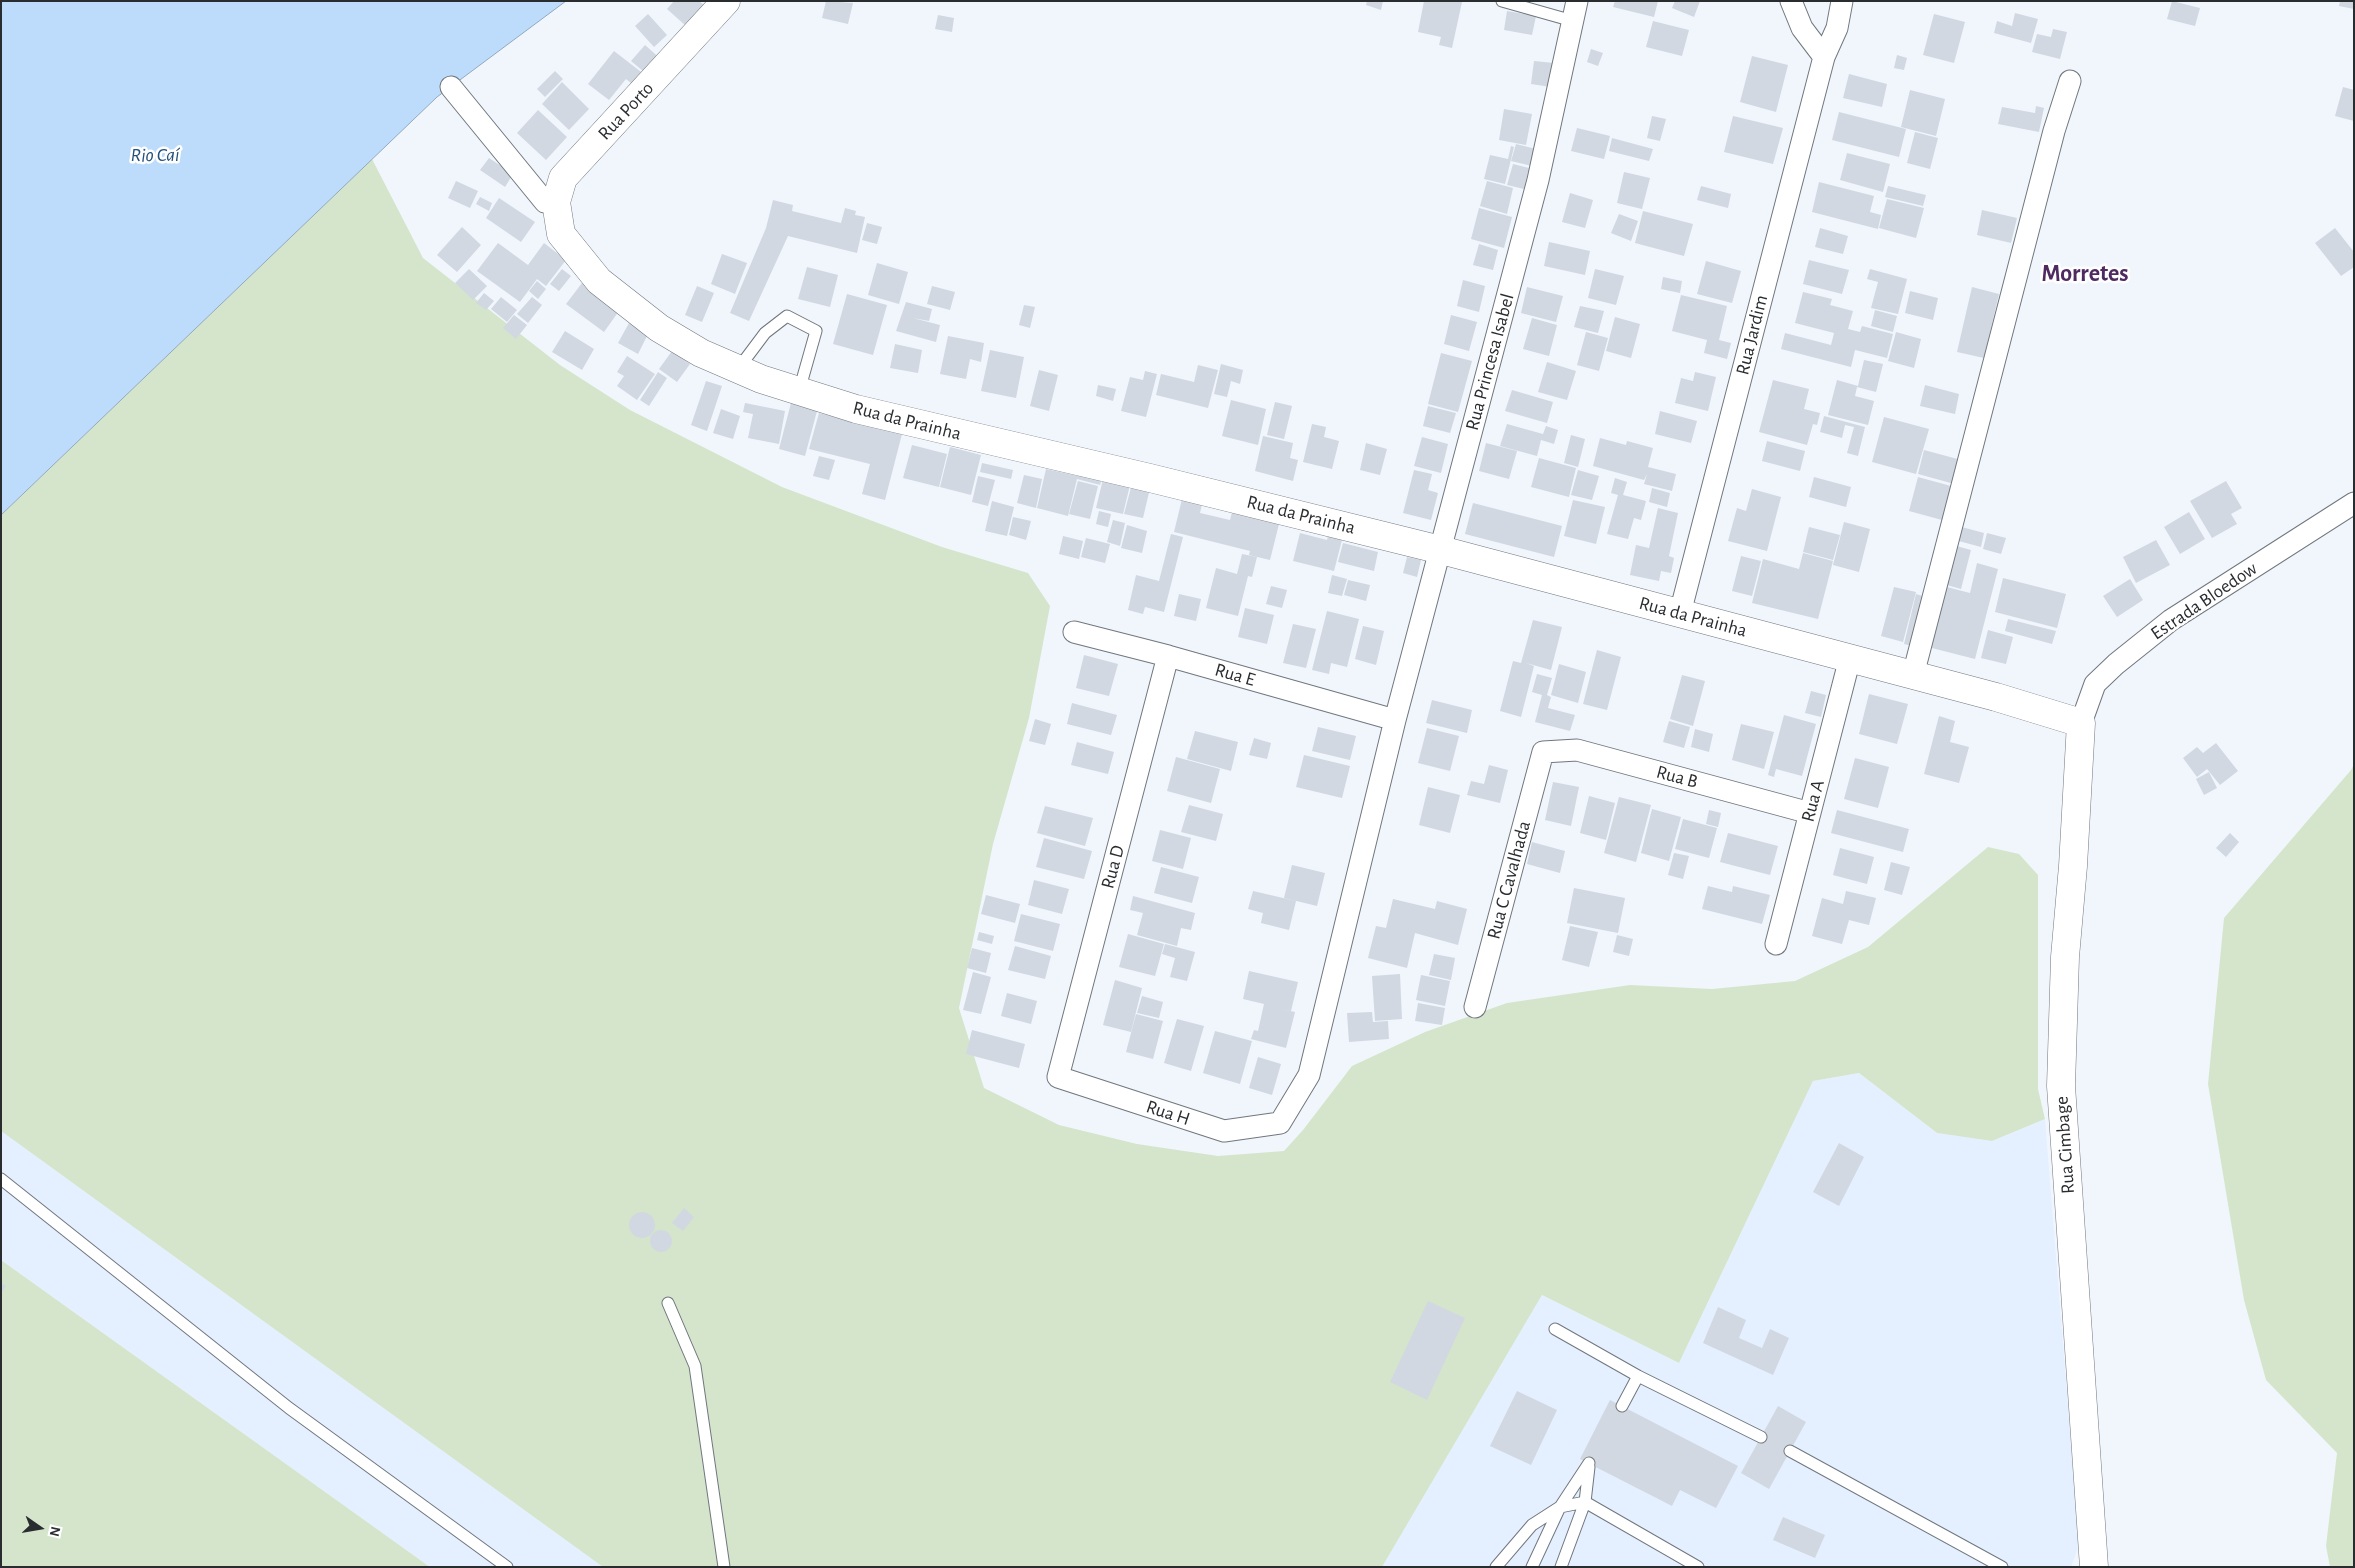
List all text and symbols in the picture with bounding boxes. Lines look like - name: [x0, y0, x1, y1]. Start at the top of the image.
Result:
- street label: Rua Porto: [593, 77, 659, 145]
- water label: Rio Caí: [131, 143, 179, 167]
- district label: Morretes: [2042, 260, 2128, 288]
- street label: Rua Princesa Isabel: [1461, 291, 1519, 433]
- street label: Rua Jardim: [1731, 293, 1773, 377]
- street label: Rua da Prainha: [850, 397, 964, 445]
- street label: Rua da Prainha: [1244, 491, 1358, 539]
- street label: Estrada Bloedow: [2146, 557, 2262, 645]
- street label: Rua da Prainha: [1636, 592, 1750, 642]
- street label: Rua E: [1212, 658, 1258, 692]
- street label: Rua B: [1654, 761, 1700, 793]
- street label: Rua A: [1796, 777, 1830, 825]
- street label: Rua C Cavalhada: [1482, 818, 1536, 942]
- street label: Rua D: [1096, 843, 1130, 891]
- street label: Rua H: [1143, 1095, 1193, 1131]
- street label: Rua Cimbage: [2050, 1095, 2080, 1195]
- north arrow: [15, 1503, 65, 1553]
- text: N: [47, 1525, 63, 1538]

